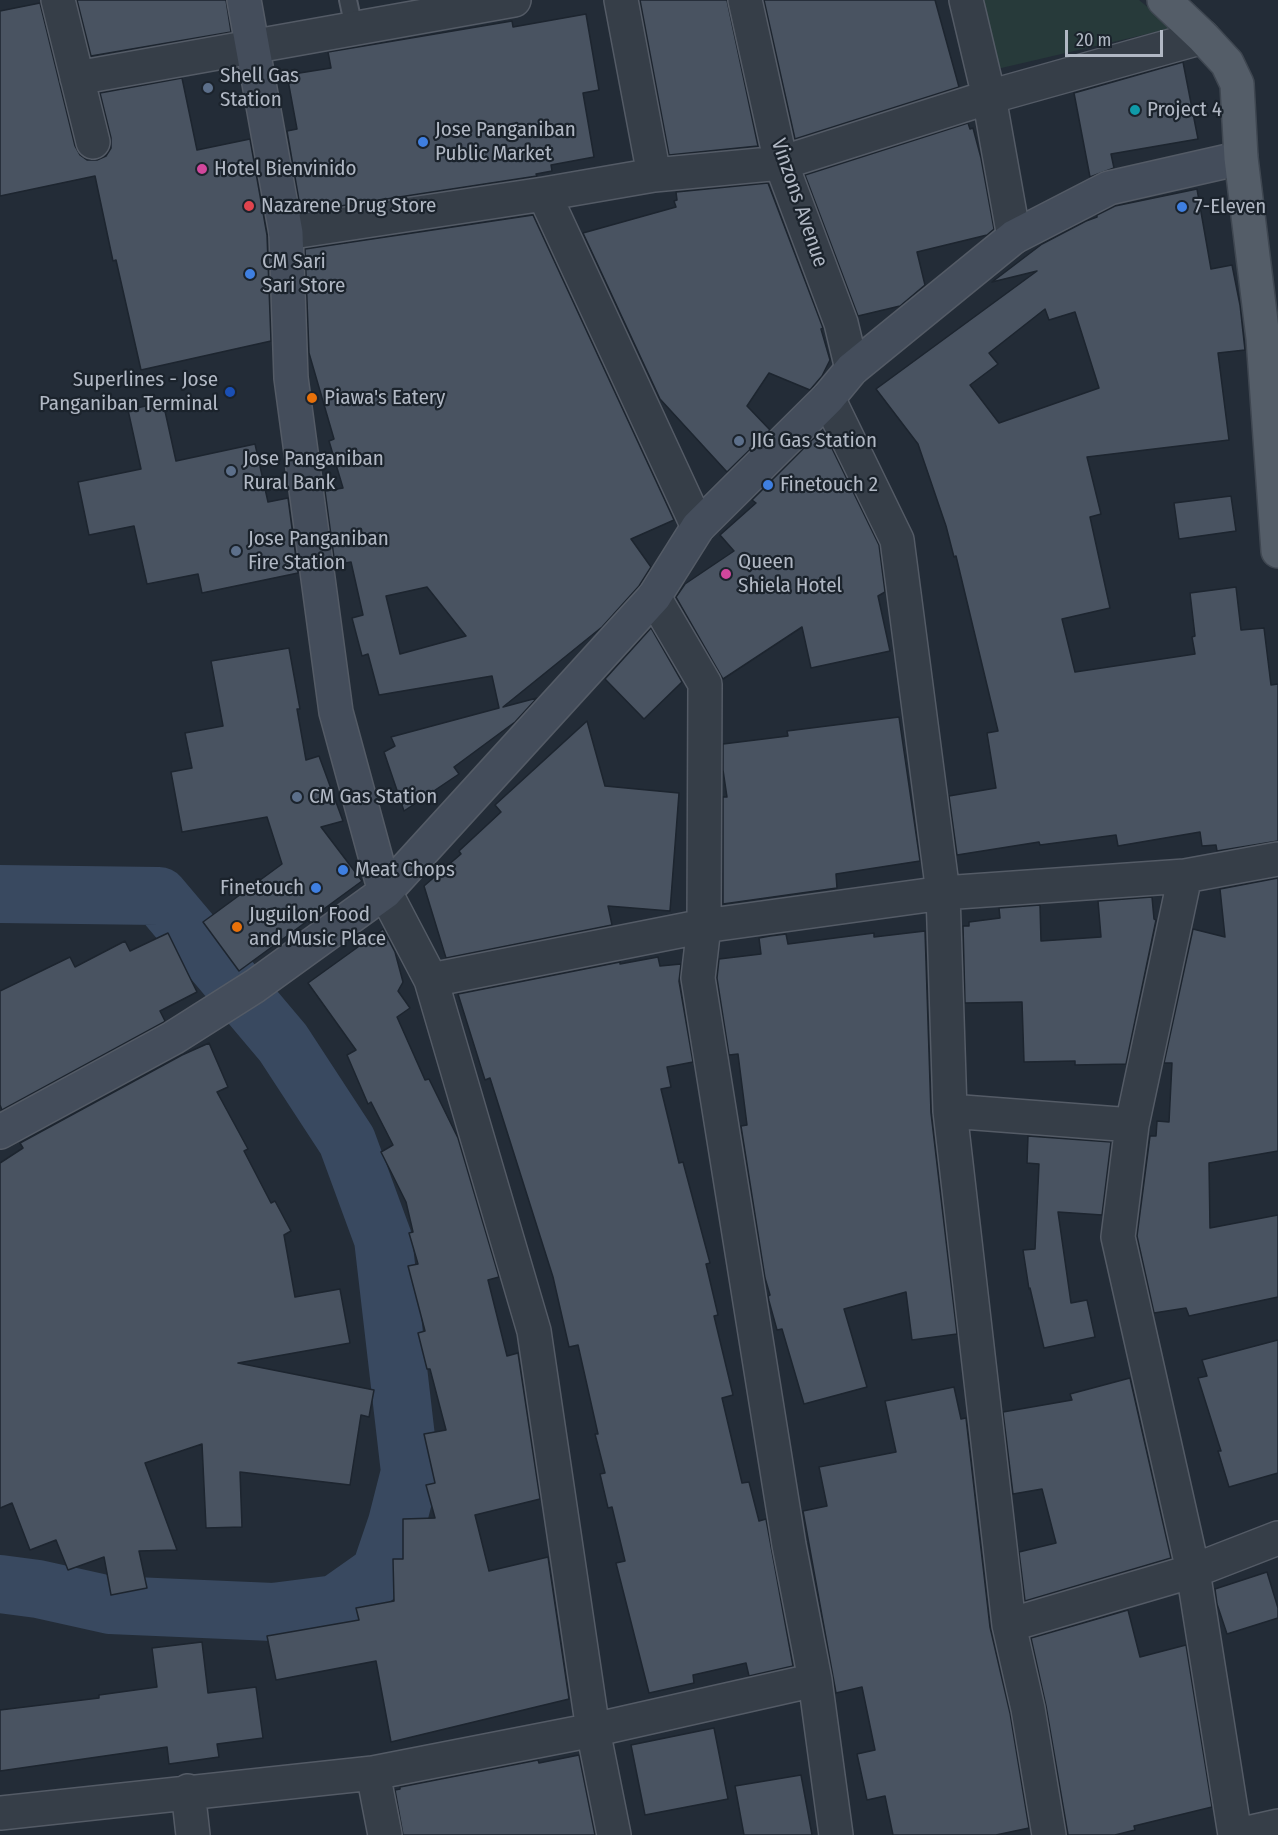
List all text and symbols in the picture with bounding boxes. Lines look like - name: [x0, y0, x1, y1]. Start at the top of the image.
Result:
- scale bar: [1068, 18, 1166, 56]
- text: 20 m: [1076, 29, 1111, 51]
- place label: Shell Gas Station: [220, 63, 299, 113]
- marker: Shell Gas Station: [201, 81, 215, 95]
- place label: Project 4: [1147, 97, 1222, 123]
- marker: Project 4: [1128, 103, 1142, 117]
- place label: Jose Panganiban Public Market: [435, 117, 576, 167]
- marker: Jose Panganiban Public Market: [416, 135, 430, 149]
- street label: Vinzons Avenue: [765, 135, 833, 271]
- place label: Hotel Bienvinido: [214, 156, 357, 182]
- marker: Hotel Bienvinido: [195, 162, 209, 176]
- place label: Nazarene Drug Store: [261, 193, 436, 219]
- place label: 7-Eleven: [1194, 194, 1266, 220]
- marker: Nazarene Drug Store: [242, 199, 256, 213]
- marker: 7-Eleven: [1175, 200, 1189, 214]
- place label: CM Sari Sari Store: [262, 249, 345, 299]
- marker: CM Sari Sari Store: [243, 267, 257, 281]
- place label: Superlines - Jose Panganiban Terminal: [39, 367, 218, 417]
- marker: Superlines - Jose Panganiban Terminal: [223, 385, 237, 399]
- place label: Piawa's Eatery: [324, 385, 445, 411]
- marker: Piawa's Eatery: [305, 391, 319, 405]
- place label: JIG Gas Station: [751, 428, 877, 454]
- marker: JIG Gas Station: [732, 434, 746, 448]
- place label: Jose Panganiban Rural Bank: [243, 446, 384, 496]
- marker: Jose Panganiban Rural Bank: [224, 464, 238, 478]
- place label: Finetouch 2: [780, 472, 878, 498]
- marker: Finetouch 2: [761, 478, 775, 492]
- place label: Jose Panganiban Fire Station: [248, 526, 389, 576]
- marker: Jose Panganiban Fire Station: [229, 544, 243, 558]
- place label: Queen Shiela Hotel: [738, 549, 842, 599]
- marker: Queen Shiela Hotel: [719, 567, 733, 581]
- place label: CM Gas Station: [309, 784, 437, 810]
- marker: CM Gas Station: [290, 790, 304, 804]
- place label: Meat Chops: [355, 857, 455, 883]
- marker: Meat Chops: [336, 863, 350, 877]
- place label: Finetouch: [220, 875, 304, 901]
- marker: Finetouch: [309, 881, 323, 895]
- place label: Juguilon' Food and Music Place: [249, 902, 386, 952]
- marker: Juguilon' Food and Music Place: [230, 920, 244, 934]

